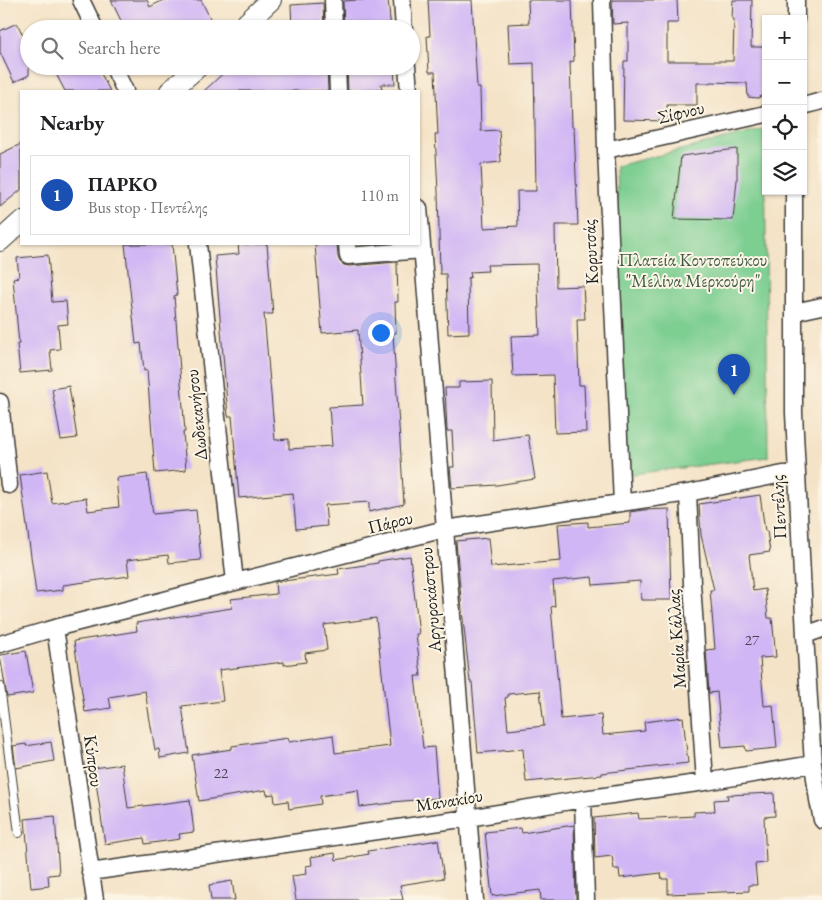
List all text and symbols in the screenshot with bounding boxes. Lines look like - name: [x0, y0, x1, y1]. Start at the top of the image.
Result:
- map controls: [762, 15, 807, 195]
- button: +: [762, 15, 807, 60]
- search box: [20, 20, 420, 75]
- icon: search: [38, 34, 66, 62]
- text: Search here: [78, 35, 160, 60]
- button: −: [762, 60, 807, 105]
- street label: Σίφνου: [655, 95, 707, 129]
- button: locate: [762, 105, 807, 150]
- text: Nearby: [40, 109, 104, 136]
- button: layers: [762, 150, 807, 195]
- text: ΠΑΡΚΟ: [88, 172, 157, 197]
- text: 1: [53, 185, 61, 206]
- text: 110 m: [360, 185, 399, 206]
- text: Bus stop · Πεντέλης: [88, 197, 208, 218]
- street label: Κορυτσάς: [577, 219, 603, 285]
- park label: Πλατεία Κοντοπεύκου "Μελίνα Μερκούρη": [619, 248, 767, 292]
- your location: [368, 320, 394, 346]
- pin: 1: [718, 354, 750, 395]
- street label: Δωδεκανήσου: [180, 368, 212, 462]
- street label: Πεντέλης: [765, 474, 791, 540]
- street label: Πάρου: [365, 505, 415, 539]
- street label: Αργυροκάστρου: [414, 546, 446, 655]
- street label: Μαρία Κάλλας: [661, 588, 691, 690]
- house number: 27: [745, 630, 760, 649]
- street label: Κύπρου: [79, 734, 109, 788]
- house number: 22: [214, 763, 229, 782]
- street label: Μανακίου: [414, 783, 484, 817]

